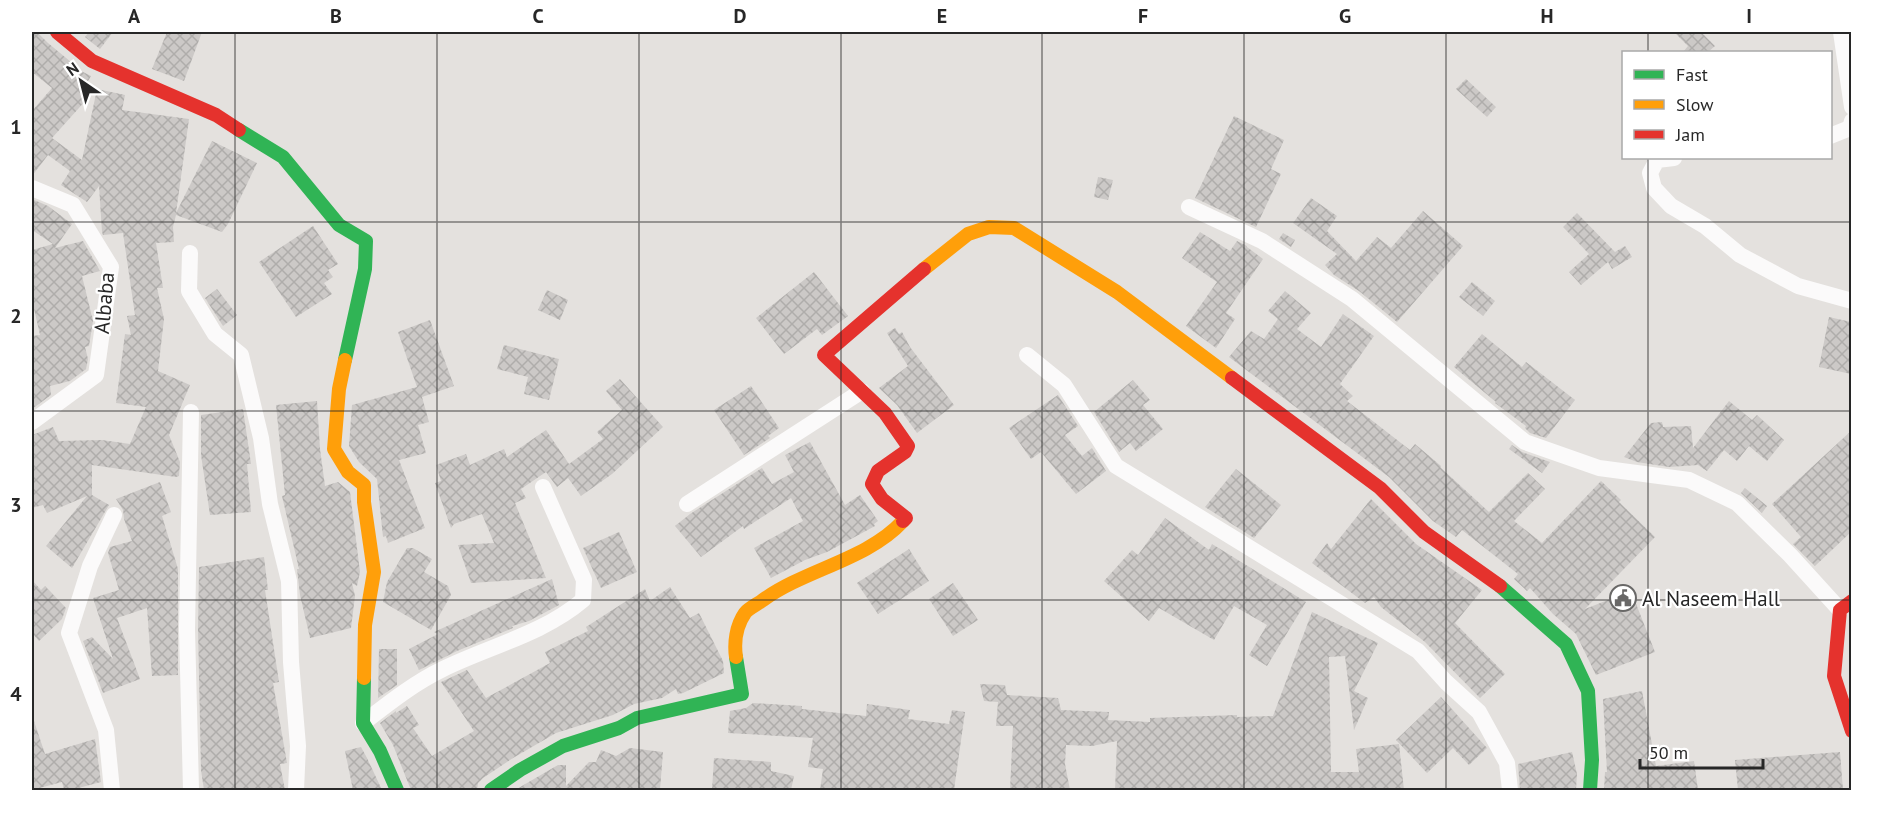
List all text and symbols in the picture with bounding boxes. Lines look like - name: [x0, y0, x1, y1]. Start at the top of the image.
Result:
- text: A: [128, 3, 141, 29]
- text: B: [330, 3, 342, 29]
- text: C: [532, 3, 544, 29]
- text: D: [734, 3, 747, 29]
- text: E: [937, 3, 947, 29]
- text: F: [1138, 3, 1148, 29]
- text: G: [1339, 3, 1351, 29]
- text: H: [1540, 3, 1554, 29]
- text: I: [1746, 3, 1752, 29]
- north arrow: [51, 51, 111, 111]
- legend: [1622, 51, 1832, 159]
- text: N: [62, 58, 82, 80]
- text: Fast: [1676, 63, 1708, 86]
- text: Slow: [1676, 93, 1714, 116]
- text: 1: [10, 114, 22, 140]
- text: Jam: [1675, 123, 1705, 146]
- street label: Albaba: [88, 271, 120, 335]
- text: 2: [10, 303, 22, 329]
- text: 3: [10, 492, 22, 518]
- public building icon: Al Naseem Hall: [1608, 583, 1638, 613]
- place label: Al Naseem Hall: [1642, 585, 1780, 612]
- text: 4: [10, 681, 22, 707]
- scale bar: [1640, 732, 1763, 770]
- text: 50 m: [1649, 741, 1688, 764]

